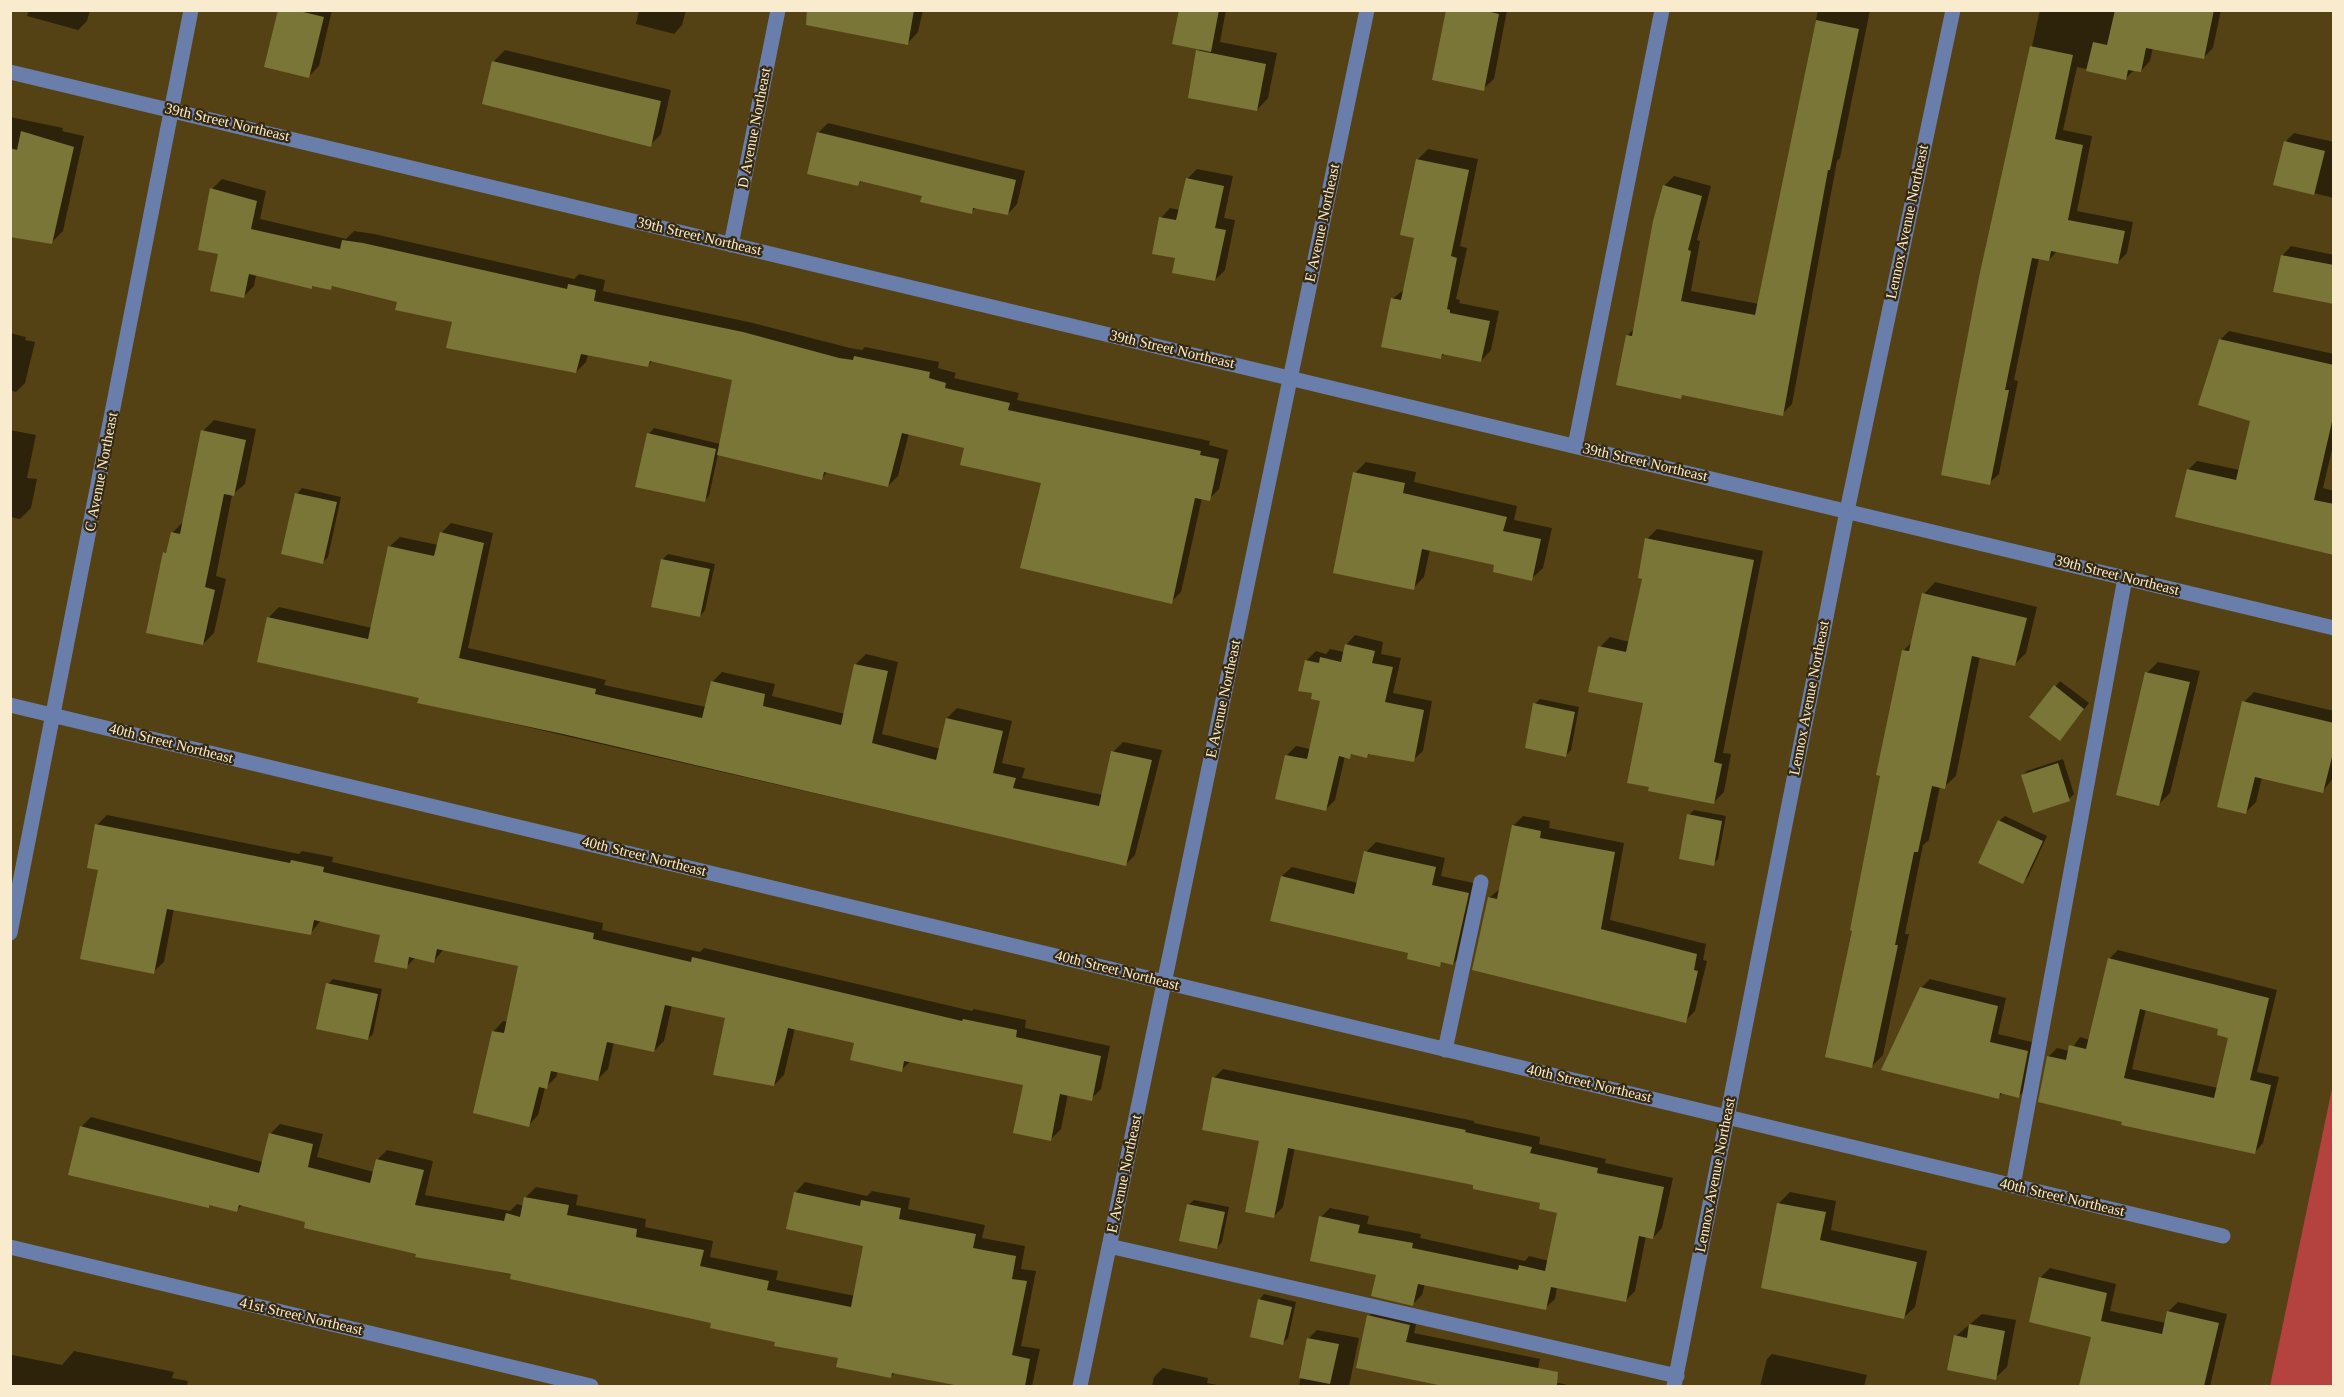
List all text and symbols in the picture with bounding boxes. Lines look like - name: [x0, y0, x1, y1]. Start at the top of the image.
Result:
- street label: D Avenue Northeast: [735, 66, 775, 190]
- street label: 39th Street Northeast: [163, 100, 291, 146]
- street label: Lennox Avenue Northeast: [1883, 143, 1933, 301]
- street label: E Avenue Northeast: [1302, 162, 1344, 284]
- street label: 39th Street Northeast: [635, 214, 763, 260]
- street label: 39th Street Northeast: [1108, 327, 1236, 373]
- street label: C Avenue Northeast: [82, 411, 122, 533]
- street label: 39th Street Northeast: [1581, 440, 1709, 486]
- street label: 39th Street Northeast: [2053, 552, 2181, 600]
- street label: Lennox Avenue Northeast: [1786, 619, 1834, 777]
- street label: E Avenue Northeast: [1203, 638, 1245, 760]
- street label: 40th Street Northeast: [107, 720, 235, 768]
- street label: 40th Street Northeast: [580, 833, 708, 881]
- street label: 40th Street Northeast: [1053, 947, 1181, 995]
- street label: 40th Street Northeast: [1525, 1061, 1653, 1107]
- street label: Lennox Avenue Northeast: [1692, 1096, 1740, 1254]
- street label: E Avenue Northeast: [1104, 1113, 1146, 1235]
- street label: 40th Street Northeast: [1998, 1175, 2126, 1221]
- street label: 41st Street Northeast: [238, 1294, 364, 1340]

